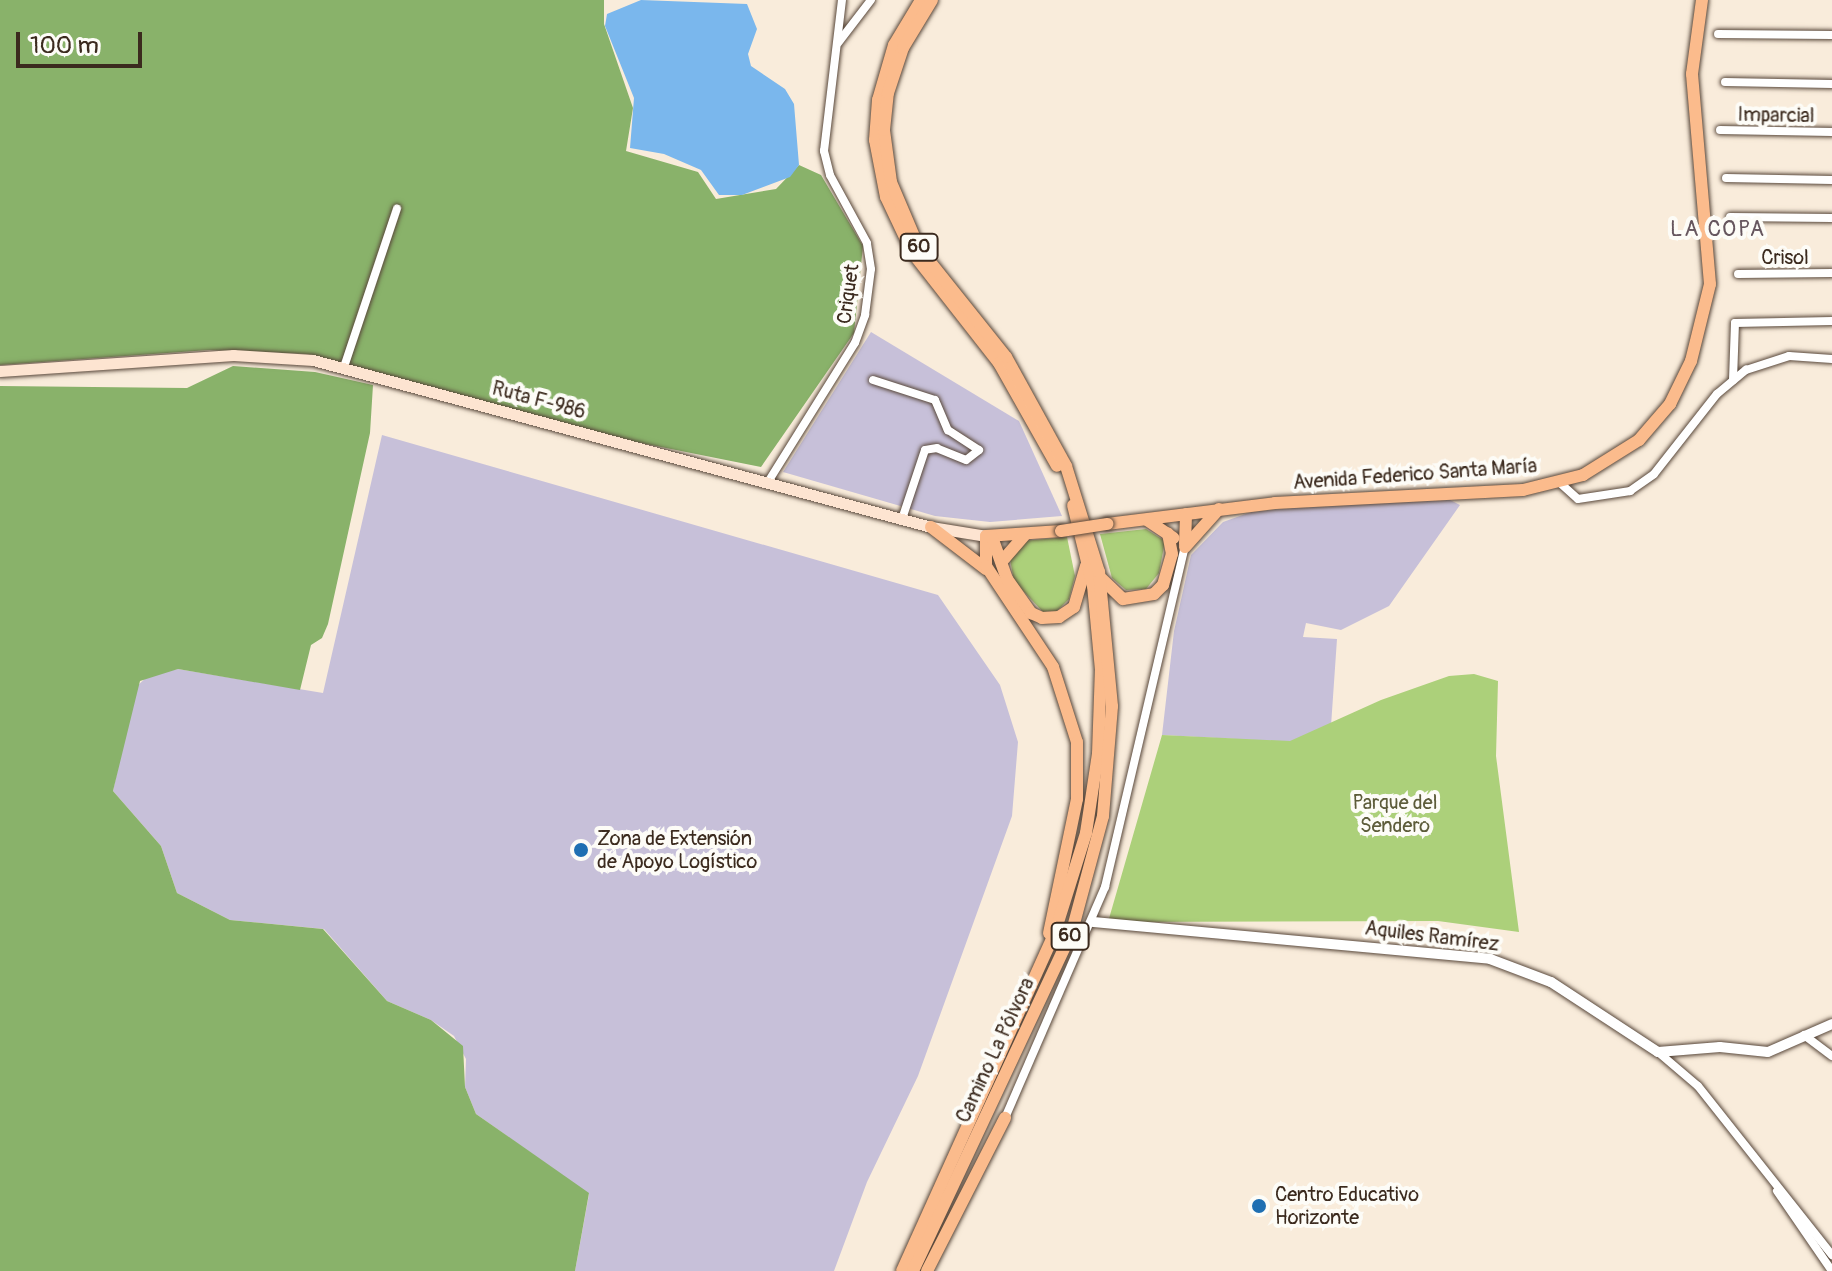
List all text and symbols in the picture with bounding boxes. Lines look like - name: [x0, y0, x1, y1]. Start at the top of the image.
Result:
- scale bar: [20, 16, 146, 66]
- text: 100 m: [30, 31, 99, 60]
- street label: Imparcial: [1737, 102, 1815, 128]
- district label: LA COPA: [1670, 217, 1766, 243]
- road number: 60: [899, 233, 939, 261]
- street label: Crisol: [1761, 245, 1809, 269]
- street label: Criquet: [832, 262, 864, 326]
- street label: Ruta F-986: [490, 376, 588, 424]
- street label: Avenida Federico Santa María: [1292, 453, 1538, 495]
- park label: Parque del Sendero: [1353, 790, 1437, 837]
- place label: Zona de Extensión de Apoyo Logístico: [597, 826, 757, 873]
- marker: Zona de Extensión de Apoyo Logístico: [572, 841, 590, 859]
- street label: Aquiles Ramírez: [1363, 916, 1501, 956]
- road number: 60: [1050, 922, 1090, 950]
- street label: Camino La Pólvora: [951, 974, 1039, 1126]
- place label: Centro Educativo Horizonte: [1275, 1182, 1419, 1229]
- marker: Centro Educativo Horizonte: [1250, 1197, 1268, 1215]

